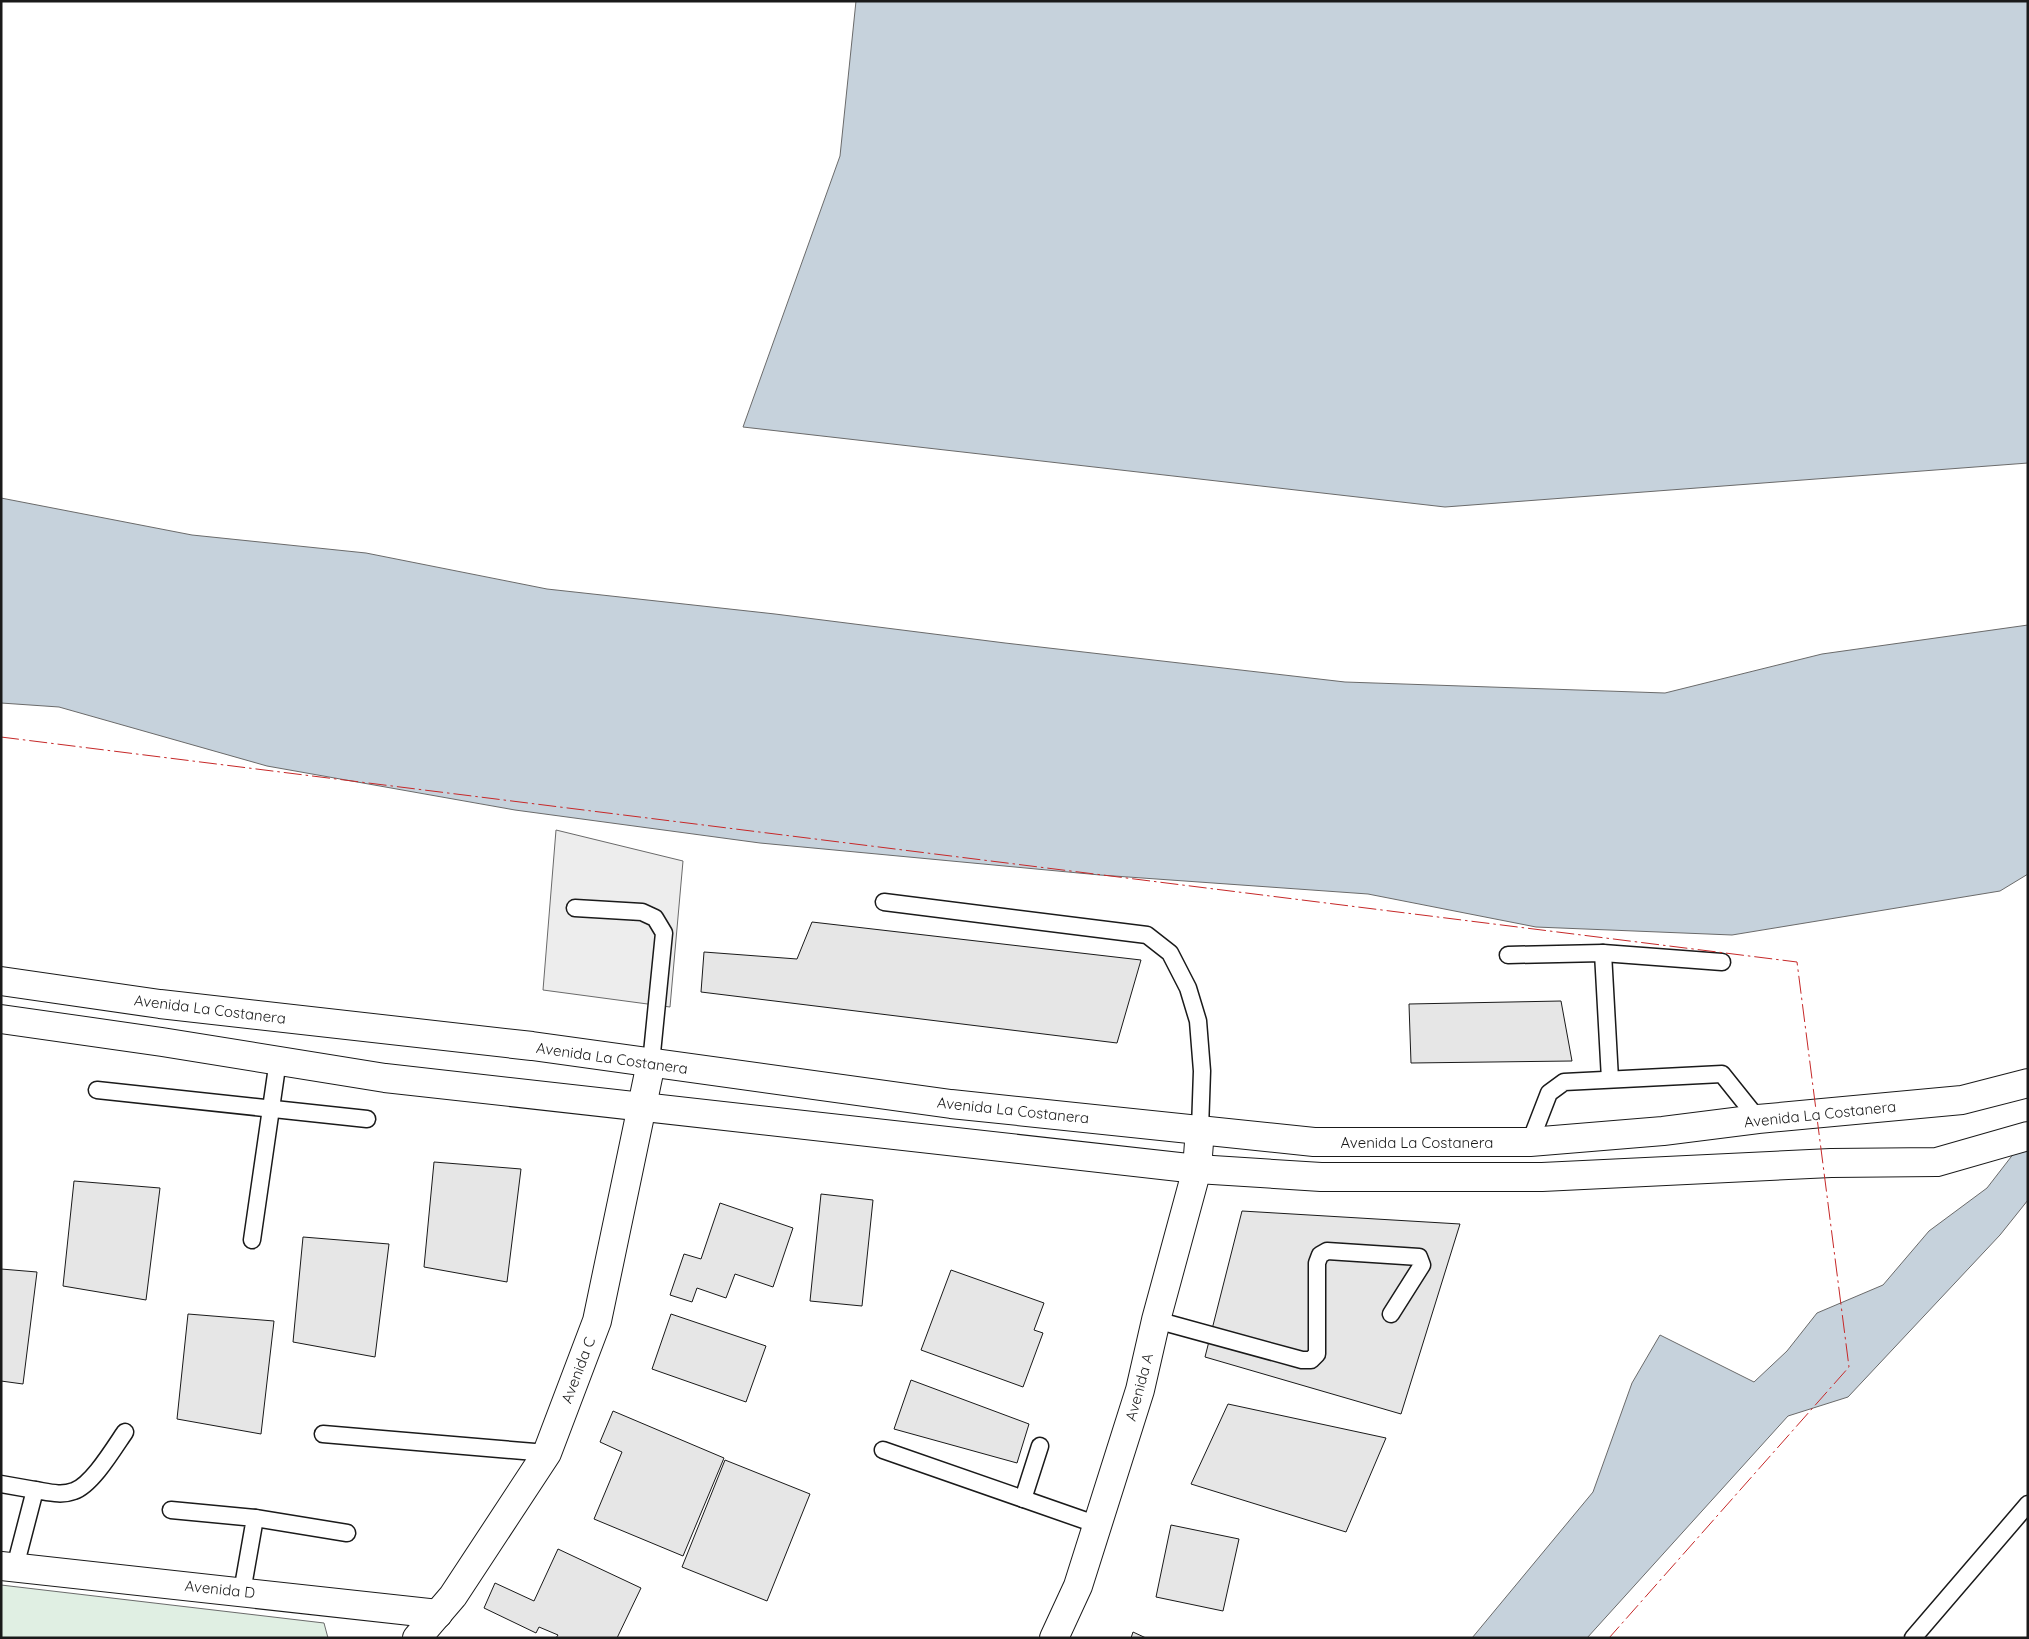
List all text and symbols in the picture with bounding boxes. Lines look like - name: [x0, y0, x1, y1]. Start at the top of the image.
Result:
- street label: Avenida La Costanera: [133, 990, 287, 1028]
- street label: Avenida La Costanera: [535, 1038, 689, 1078]
- street label: Avenida La Costanera: [936, 1093, 1090, 1127]
- street label: Avenida La Costanera: [1743, 1097, 1897, 1131]
- street label: Avenida La Costanera: [1341, 1133, 1493, 1152]
- street label: Avenida C: [557, 1334, 599, 1406]
- street label: Avenida A: [1121, 1351, 1157, 1423]
- street label: Avenida D: [184, 1576, 256, 1602]

